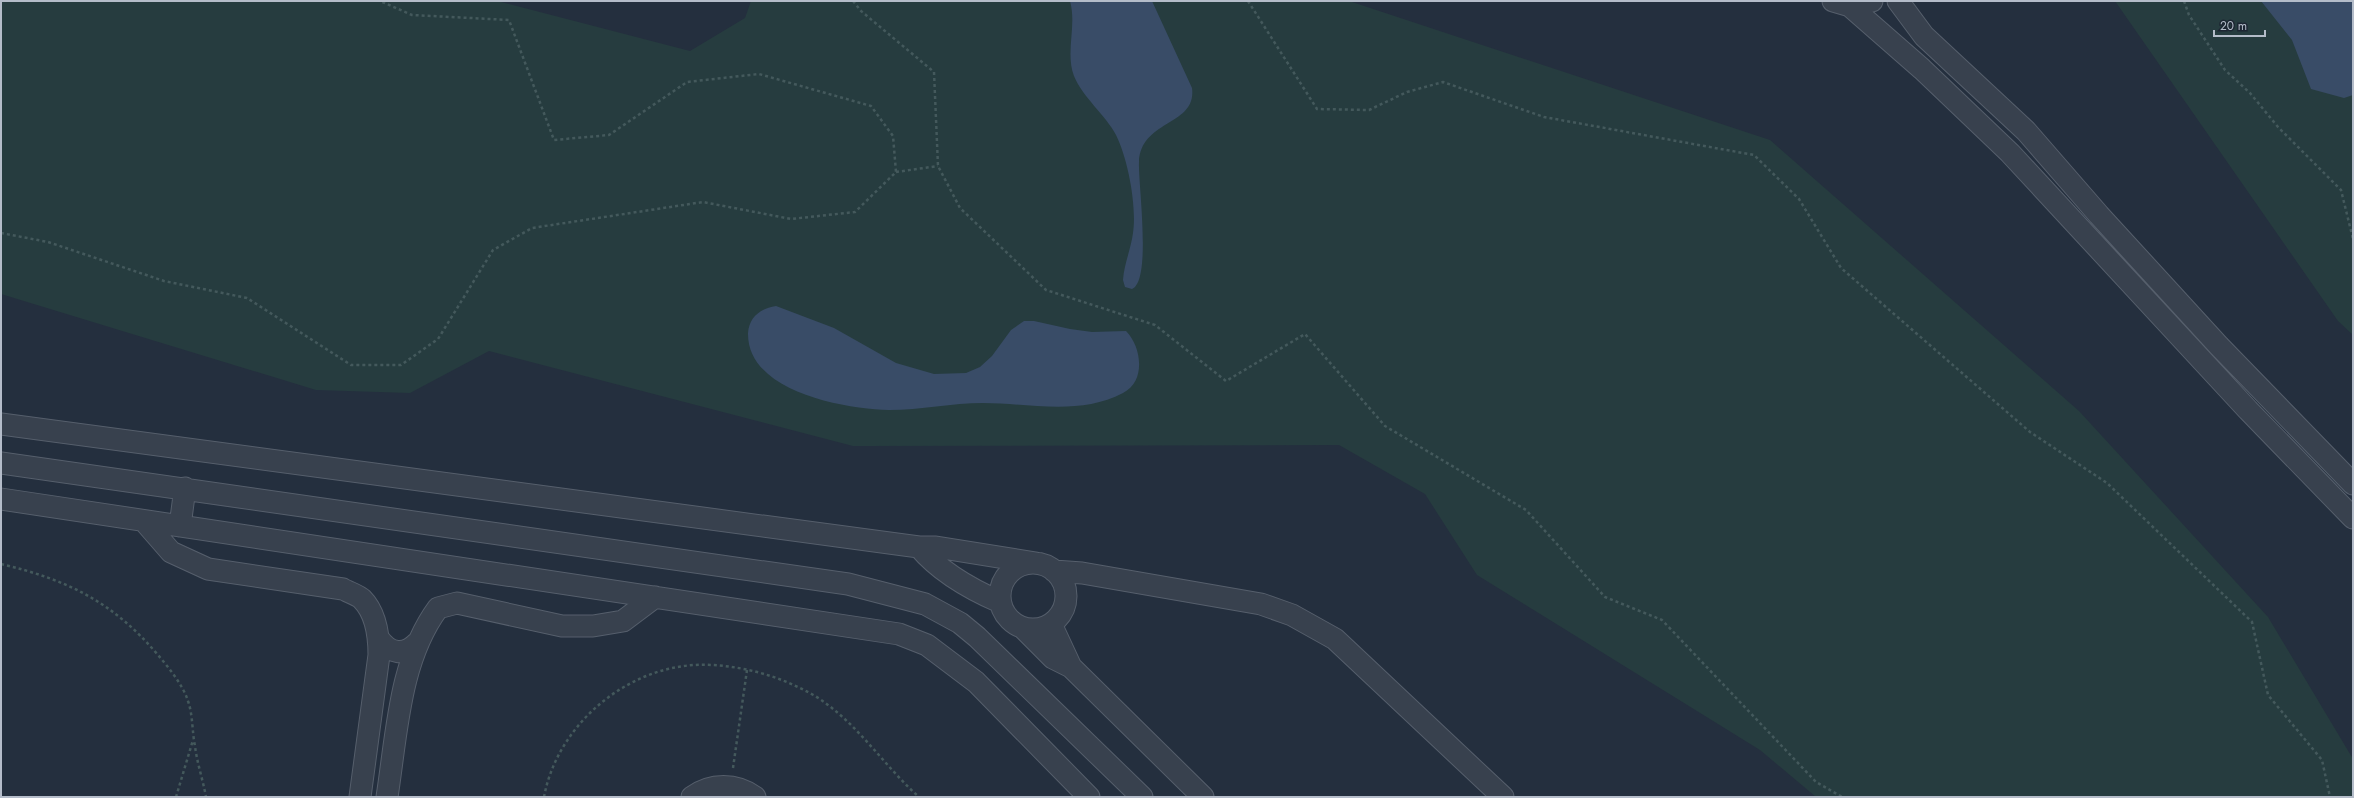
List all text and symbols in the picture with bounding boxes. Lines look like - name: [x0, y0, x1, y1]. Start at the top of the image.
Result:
- scale bar: [2214, 12, 2265, 38]
- text: 20 m: [2220, 17, 2247, 35]

